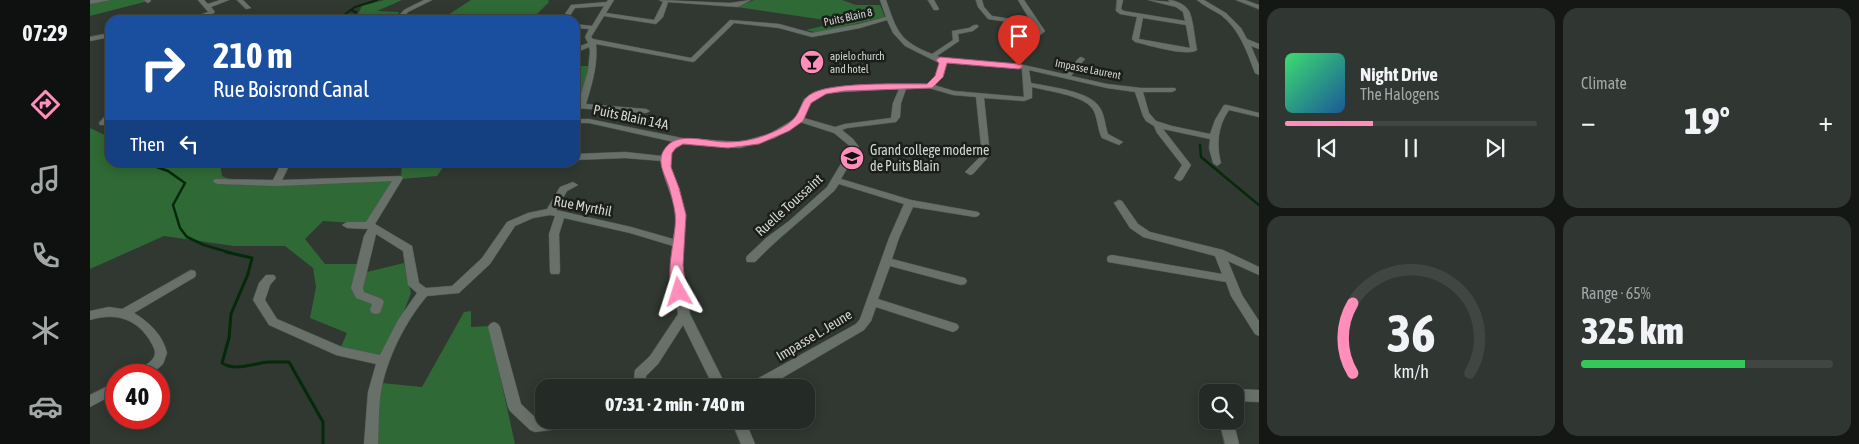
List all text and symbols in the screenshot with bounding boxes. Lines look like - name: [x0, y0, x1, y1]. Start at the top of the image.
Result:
- street label: Puits Blain 8: [823, 6, 873, 28]
- pin: [998, 15, 1040, 66]
- text: 07:29: [22, 20, 68, 46]
- icon: arrive: [1005, 22, 1033, 50]
- icon: right: [130, 35, 195, 100]
- text: 210 m: [213, 35, 292, 75]
- bar icon: apielo church and hotel: [799, 49, 825, 75]
- place label: apielo church and hotel: [830, 50, 885, 75]
- street label: Impasse Laurent: [1054, 57, 1122, 81]
- text: Night Drive: [1360, 63, 1438, 85]
- text: Climate: [1581, 74, 1627, 92]
- text: Rue Boisrond Canal: [213, 76, 369, 102]
- text: The Halogens: [1360, 85, 1440, 103]
- icon: directions: [28, 87, 63, 122]
- text: 19°: [1684, 99, 1730, 142]
- street label: Puits Blain 14A: [592, 101, 670, 133]
- text: −: [1581, 105, 1596, 137]
- text: +: [1818, 105, 1833, 137]
- icon: left: [175, 130, 203, 158]
- text: Then: [130, 133, 165, 155]
- icon: previous: [1313, 134, 1341, 162]
- icon: pause: [1397, 134, 1425, 162]
- icon: next: [1481, 134, 1509, 162]
- place label: Grand college moderne de Puits Blain: [870, 142, 989, 174]
- school or university icon: Grand college moderne de Puits Blain: [839, 145, 865, 171]
- icon: music: [28, 162, 63, 197]
- street label: Ruelle Toussaint: [752, 171, 826, 239]
- street label: Rue Myrthil: [553, 193, 614, 220]
- icon: phone: [28, 238, 63, 273]
- position arrow: [652, 265, 704, 317]
- text: Range · 65%: [1581, 284, 1651, 302]
- text: 36: [1387, 303, 1435, 363]
- street label: Impasse L. Jeune: [773, 306, 855, 364]
- text: 325 km: [1581, 309, 1684, 352]
- icon: climate: [28, 313, 63, 348]
- text: km/h: [1393, 361, 1429, 382]
- speed limit sign: 40: [105, 364, 170, 429]
- map controls: [1199, 384, 1244, 429]
- button: search: [1199, 384, 1244, 429]
- icon: car: [28, 389, 63, 424]
- text: 07:31 · 2 min · 740 m: [605, 393, 745, 415]

